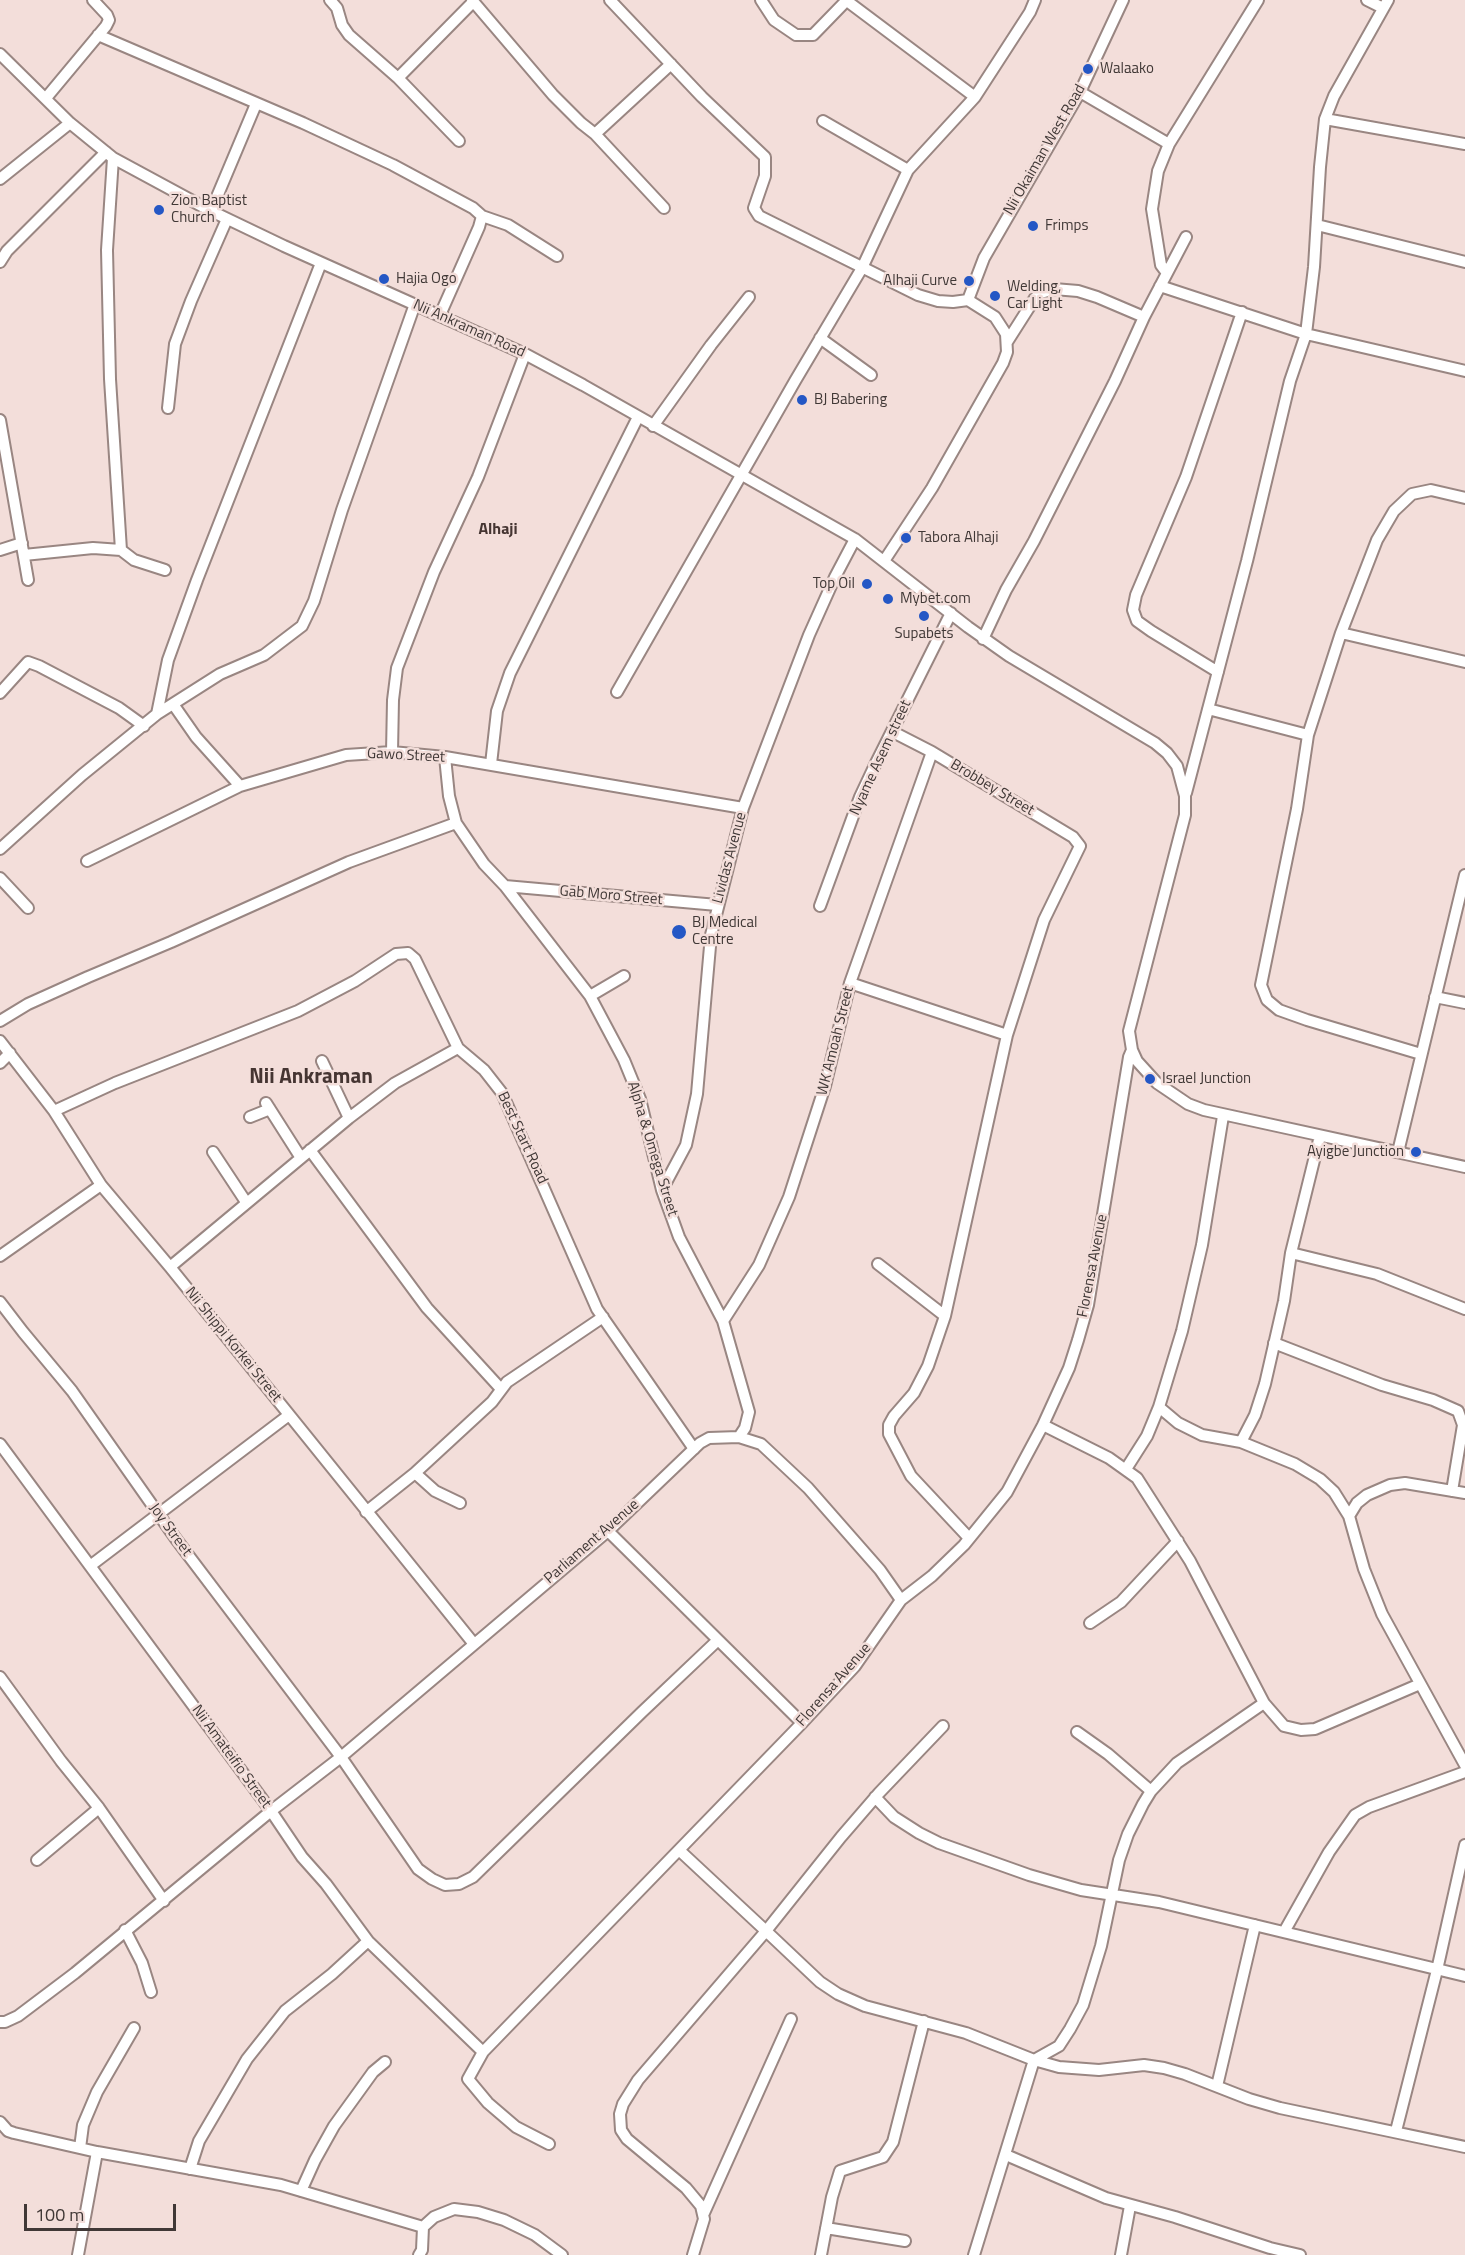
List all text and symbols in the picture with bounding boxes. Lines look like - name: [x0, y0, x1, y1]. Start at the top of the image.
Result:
- place label: Walaako: [1100, 60, 1154, 78]
- marker: Walaako: [1081, 62, 1095, 76]
- street label: Nii Okaiman West Road: [1000, 81, 1090, 219]
- place label: Zion Baptist Church: [171, 192, 247, 227]
- marker: Zion Baptist Church: [152, 203, 166, 217]
- place label: Frimps: [1045, 217, 1088, 235]
- marker: Frimps: [1026, 219, 1040, 233]
- place label: Hajia Ogo: [396, 270, 457, 288]
- marker: Hajia Ogo: [377, 272, 391, 286]
- place label: Alhaji Curve: [883, 272, 957, 290]
- marker: Alhaji Curve: [962, 274, 976, 288]
- place label: Welding, Car Light: [1007, 278, 1063, 313]
- marker: Welding, Car Light: [988, 289, 1002, 303]
- street label: Nii Ankraman Road: [410, 296, 528, 362]
- place label: BJ Babering: [814, 391, 887, 409]
- marker: BJ Babering: [795, 393, 809, 407]
- district label: Alhaji: [478, 520, 518, 540]
- place label: Tabora Alhaji: [918, 529, 998, 547]
- marker: Tabora Alhaji: [899, 531, 913, 545]
- place label: Top Oil: [813, 575, 855, 593]
- marker: Top Oil: [860, 577, 874, 591]
- place label: Mybet.com: [900, 590, 971, 608]
- marker: Mybet.com: [881, 592, 895, 606]
- marker: Supabets: [917, 609, 931, 623]
- place label: Supabets: [894, 625, 954, 643]
- street label: Nyame Asem street: [846, 697, 916, 819]
- street label: Gawo Street: [367, 745, 445, 767]
- street label: Brobbey Street: [947, 756, 1037, 820]
- street label: Lividas Avenue: [709, 810, 751, 906]
- street label: Gab Moro Street: [559, 883, 663, 909]
- place label: BJ Medical Centre: [692, 914, 757, 949]
- marker: BJ Medical Centre: [670, 923, 688, 941]
- street label: WK Amoah Street: [814, 984, 858, 1098]
- district label: Nii Ankraman: [249, 1065, 373, 1091]
- place label: Israel Junction: [1162, 1070, 1251, 1088]
- marker: Israel Junction: [1143, 1072, 1157, 1086]
- street label: Alpha & Omega Street: [623, 1079, 681, 1219]
- street label: Best Start Road: [493, 1089, 551, 1187]
- place label: Ayigbe Junction: [1307, 1143, 1404, 1161]
- marker: Ayigbe Junction: [1409, 1145, 1423, 1159]
- street label: Florensa Avenue: [1074, 1213, 1112, 1319]
- street label: Nii Shippi Korkei Street: [181, 1284, 285, 1406]
- street label: Parliament Avenue: [541, 1496, 643, 1588]
- street label: Joy Street: [145, 1500, 195, 1560]
- street label: Florensa Avenue: [793, 1640, 875, 1730]
- street label: Nii Amateifio Street: [187, 1702, 275, 1812]
- scale bar: [27, 2192, 178, 2230]
- text: 100 m: [35, 2201, 84, 2228]

